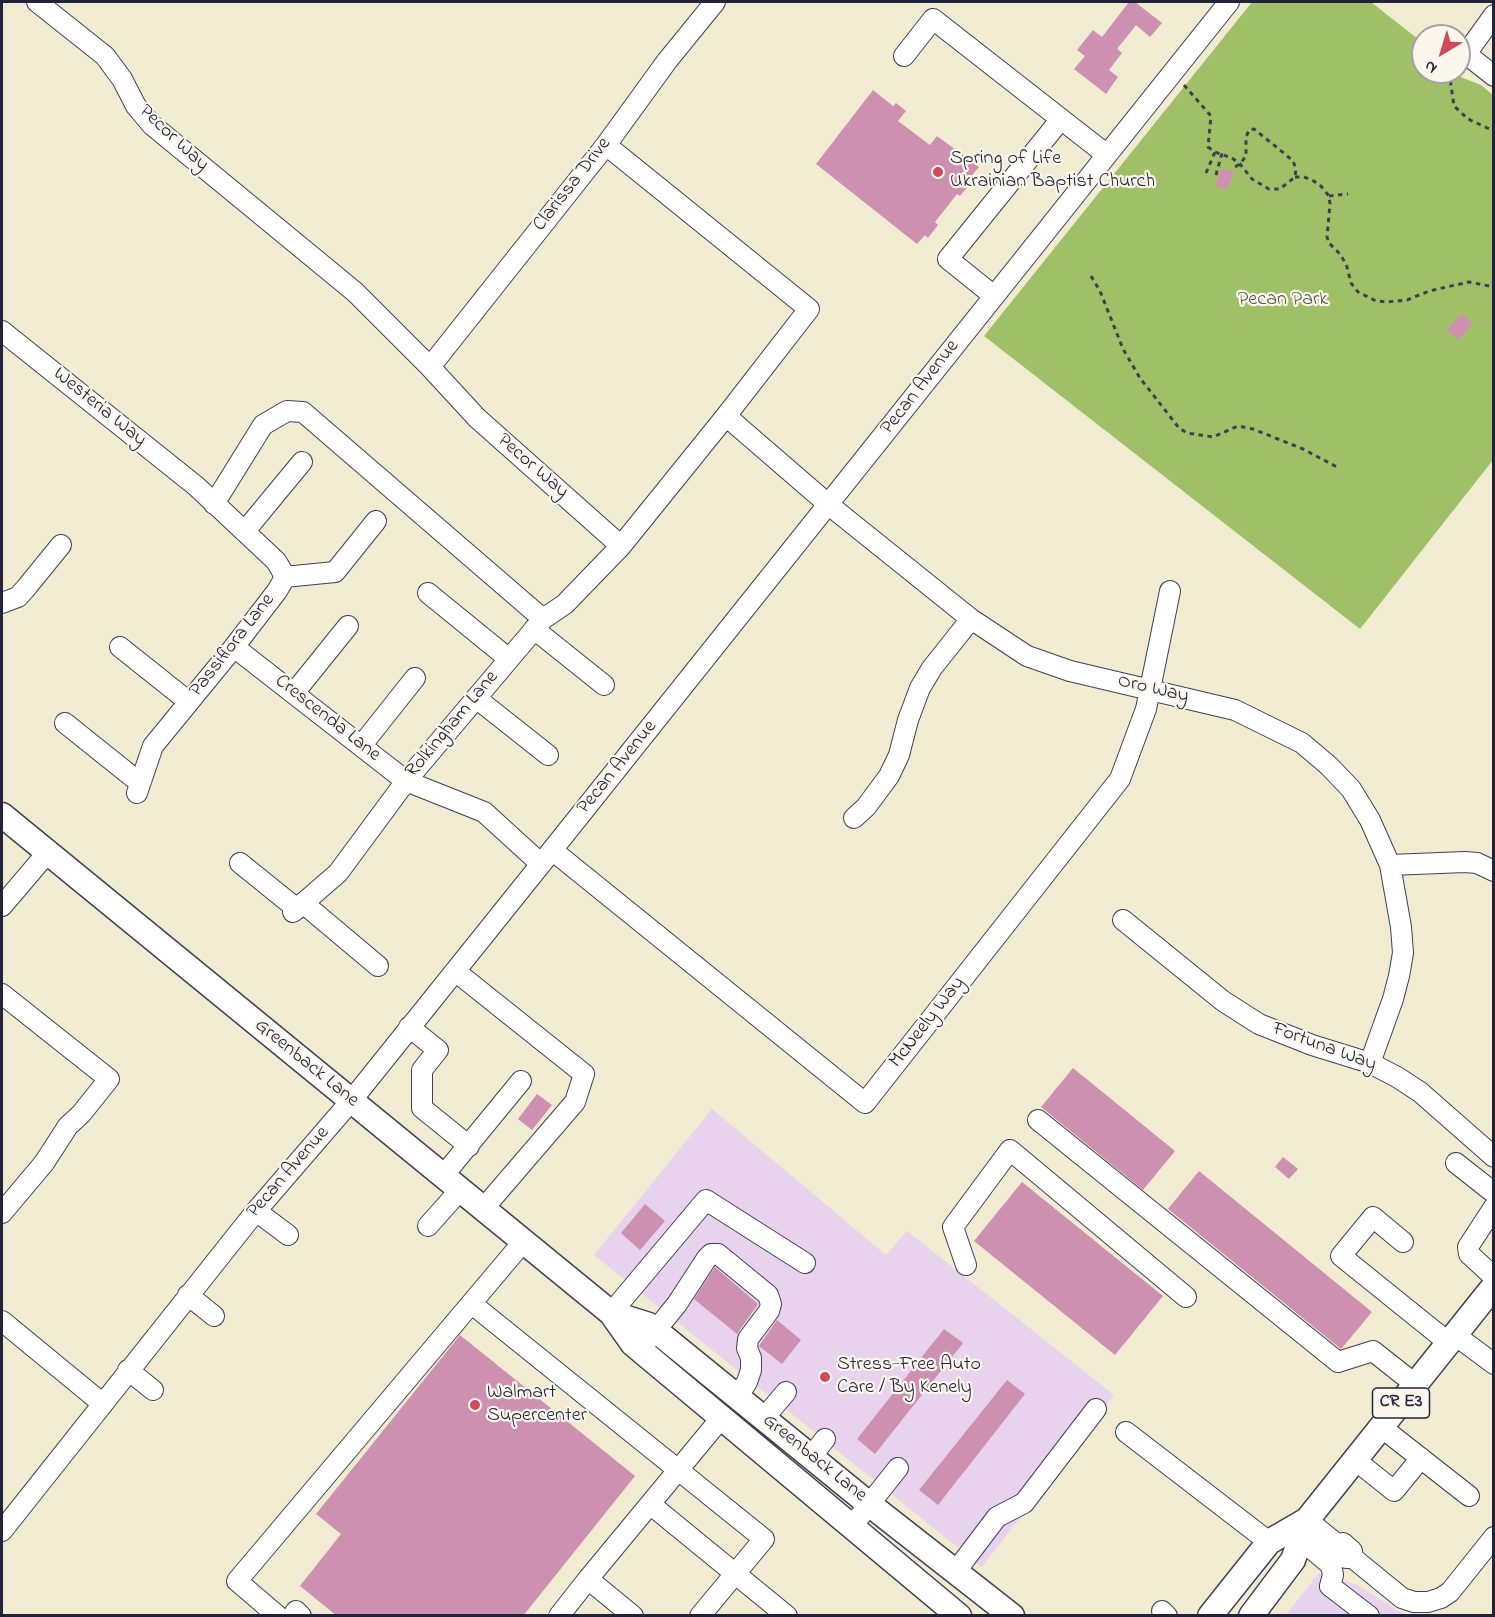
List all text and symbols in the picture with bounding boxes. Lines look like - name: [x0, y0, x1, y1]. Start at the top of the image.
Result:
- north arrow: [1411, 24, 1471, 84]
- text: N: [1420, 54, 1443, 79]
- street label: Pecor Way: [133, 100, 213, 178]
- street label: Clarissa Drive: [529, 133, 617, 237]
- place label: Spring of Life Ukrainian Baptist Church: [950, 148, 1155, 195]
- marker: Spring of Life Ukrainian Baptist Church: [931, 165, 945, 179]
- park label: Pecan Park: [1238, 289, 1328, 313]
- street label: Pecan Avenue: [877, 336, 965, 440]
- street label: Westeria Way: [47, 363, 151, 453]
- street label: Pecor Way: [491, 429, 573, 505]
- street label: Passiflora Lane: [185, 590, 281, 702]
- street label: Rolkingham Lane: [401, 667, 505, 783]
- street label: Crescenda Lane: [269, 670, 385, 768]
- street label: Oro Way: [1115, 670, 1191, 710]
- street label: Pecan Avenue: [573, 716, 663, 820]
- street label: McNeely Way: [885, 973, 971, 1073]
- street label: Greenback Lane: [249, 1015, 363, 1113]
- street label: Fortuna Way: [1269, 1018, 1379, 1078]
- street label: Pecan Avenue: [243, 1122, 335, 1224]
- place label: Stress-Free Auto Care / By Kenely: [837, 1354, 981, 1401]
- marker: Stress-Free Auto Care / By Kenely: [818, 1370, 832, 1384]
- place label: Walmart Supercenter: [487, 1382, 587, 1429]
- road number: CR E3: [1372, 1388, 1430, 1418]
- marker: Walmart Supercenter: [468, 1398, 482, 1412]
- street label: Greenback Lane: [757, 1410, 871, 1508]

